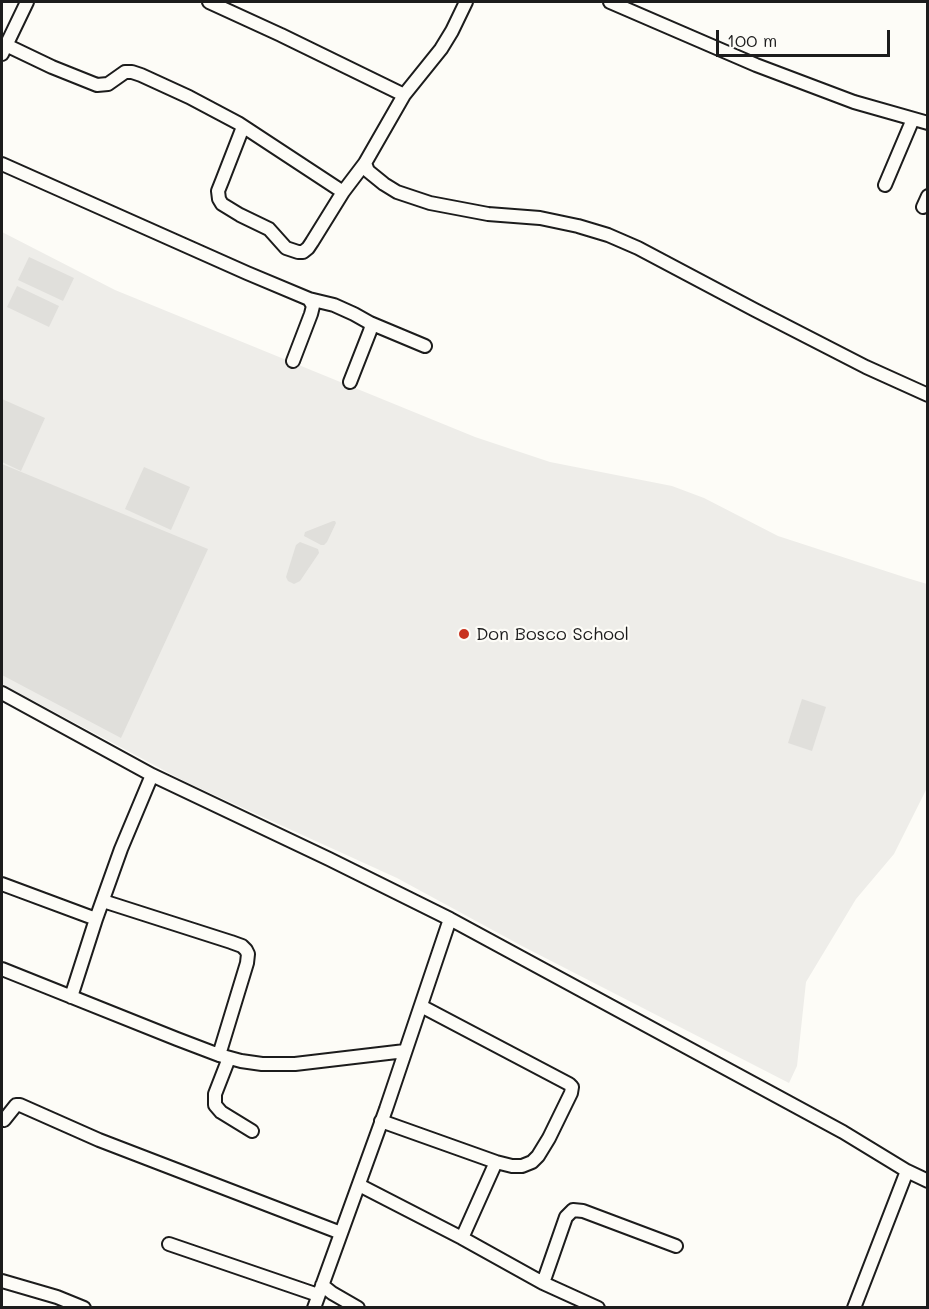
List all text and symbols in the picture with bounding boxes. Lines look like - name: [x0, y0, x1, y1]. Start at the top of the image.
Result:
- scale bar: [719, 18, 893, 56]
- text: 100 m: [727, 28, 777, 52]
- place label: Don Bosco School: [476, 623, 629, 645]
- marker: Don Bosco School: [457, 627, 471, 641]

